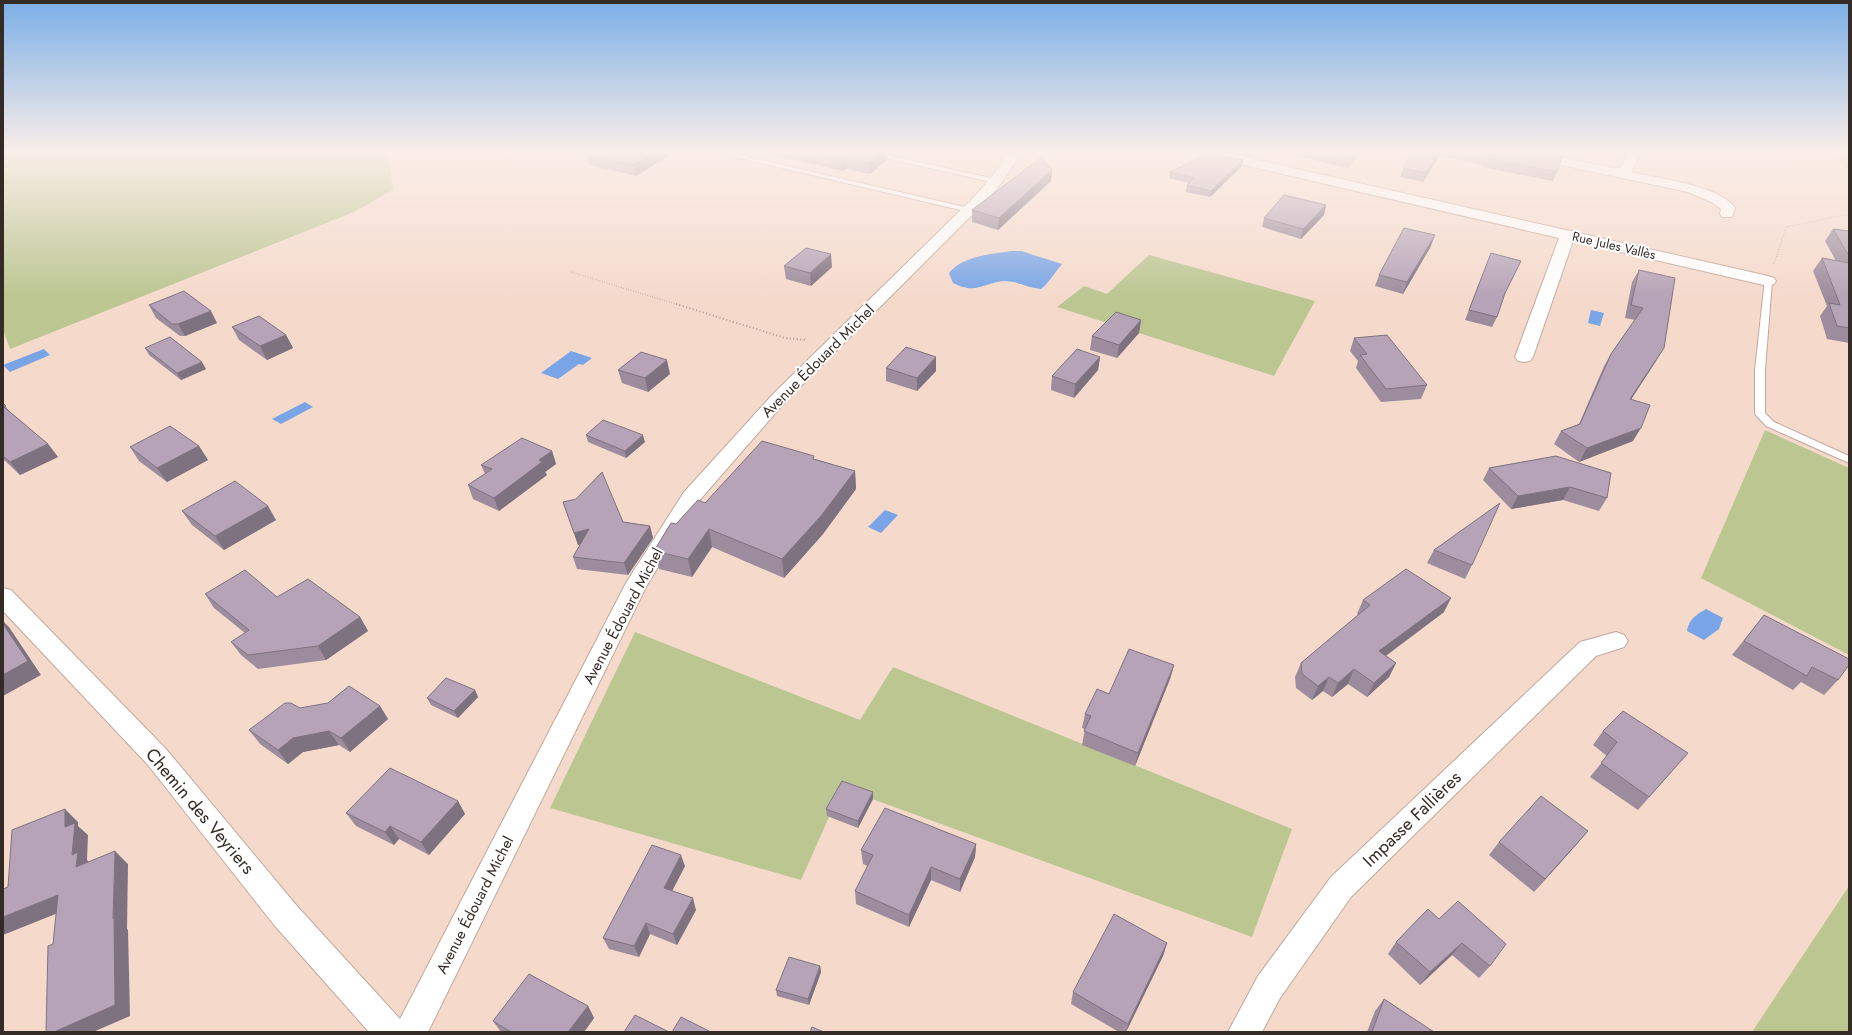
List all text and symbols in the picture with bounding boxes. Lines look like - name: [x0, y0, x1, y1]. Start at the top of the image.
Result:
- street label: Rue Jules Vallès: [1570, 227, 1657, 264]
- street label: Avenue Édouard Michel: [757, 300, 879, 422]
- street label: Avenue Édouard Michel: [578, 544, 668, 688]
- street label: Chemin des Veyriers: [139, 742, 261, 880]
- street label: Impasse Fallières: [1357, 765, 1467, 873]
- street label: Avenue Édouard Michel: [431, 832, 519, 978]

